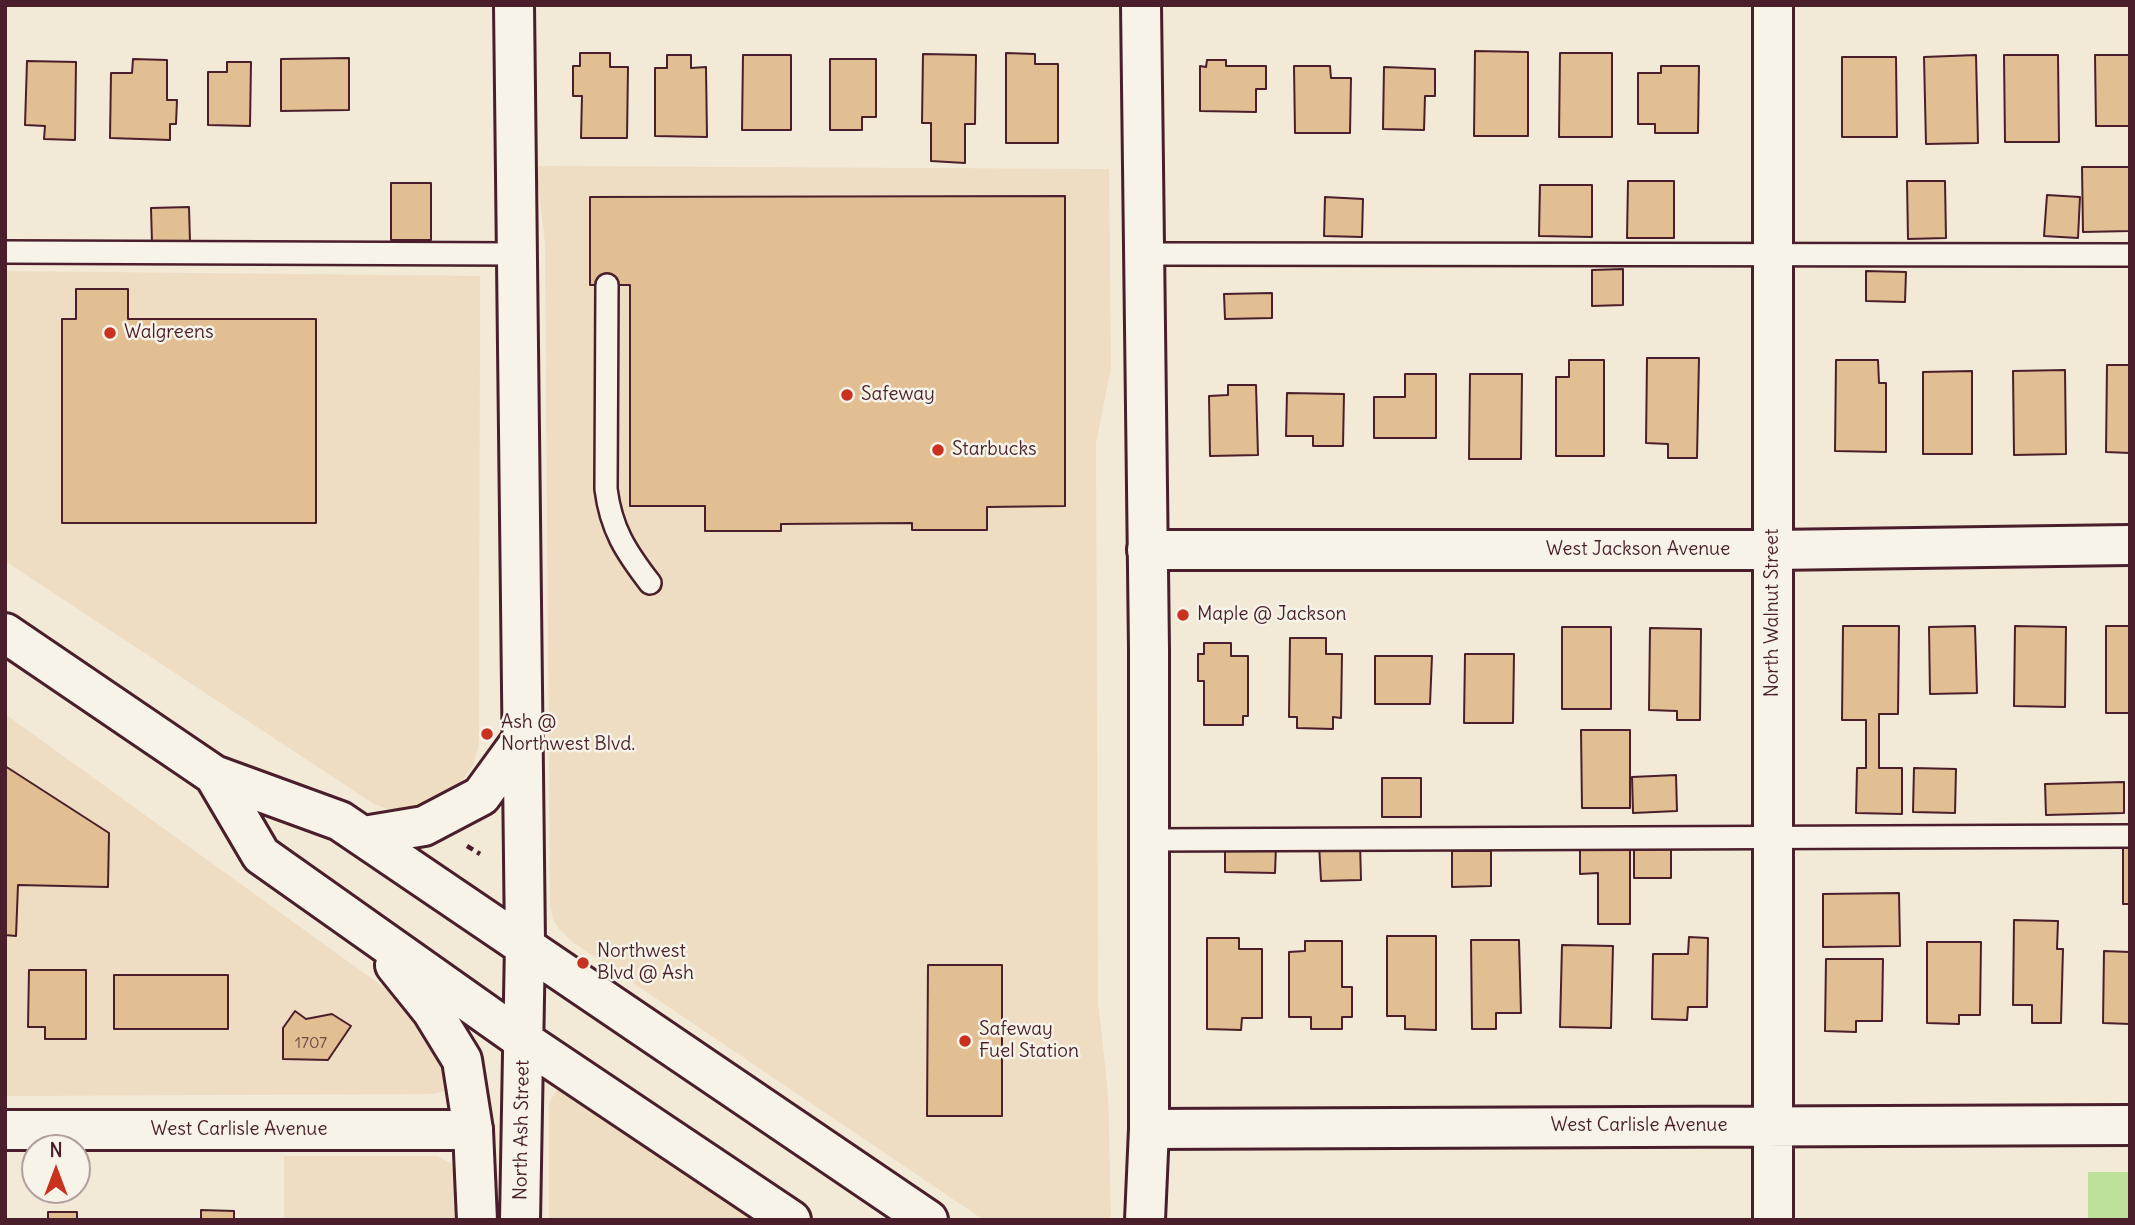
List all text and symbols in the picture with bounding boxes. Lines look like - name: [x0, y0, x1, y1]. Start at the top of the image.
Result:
- place label: Walgreens: [124, 322, 214, 344]
- marker: Walgreens: [102, 325, 118, 341]
- place label: Safeway: [861, 384, 935, 406]
- marker: Safeway: [839, 387, 855, 403]
- place label: Starbucks: [952, 439, 1037, 461]
- marker: Starbucks: [930, 442, 946, 458]
- street label: North Walnut Street: [1762, 529, 1784, 697]
- street label: West Jackson Avenue: [1546, 539, 1730, 561]
- place label: Maple @ Jackson: [1197, 604, 1347, 626]
- marker: Maple @ Jackson: [1175, 607, 1191, 623]
- place label: Ash @ Northwest Blvd.: [501, 712, 635, 756]
- marker: Ash @ Northwest Blvd.: [479, 726, 495, 742]
- place label: Northwest Blvd @ Ash: [597, 941, 694, 985]
- marker: Northwest Blvd @ Ash: [575, 955, 591, 971]
- place label: Safeway Fuel Station: [979, 1019, 1079, 1063]
- house number: 1707: [295, 1033, 327, 1053]
- marker: Safeway Fuel Station: [957, 1033, 973, 1049]
- street label: North Ash Street: [509, 1060, 535, 1200]
- street label: West Carlisle Avenue: [1550, 1115, 1728, 1137]
- street label: West Carlisle Avenue: [150, 1119, 328, 1141]
- north arrow: [21, 1134, 91, 1204]
- text: N: [49, 1138, 63, 1162]

